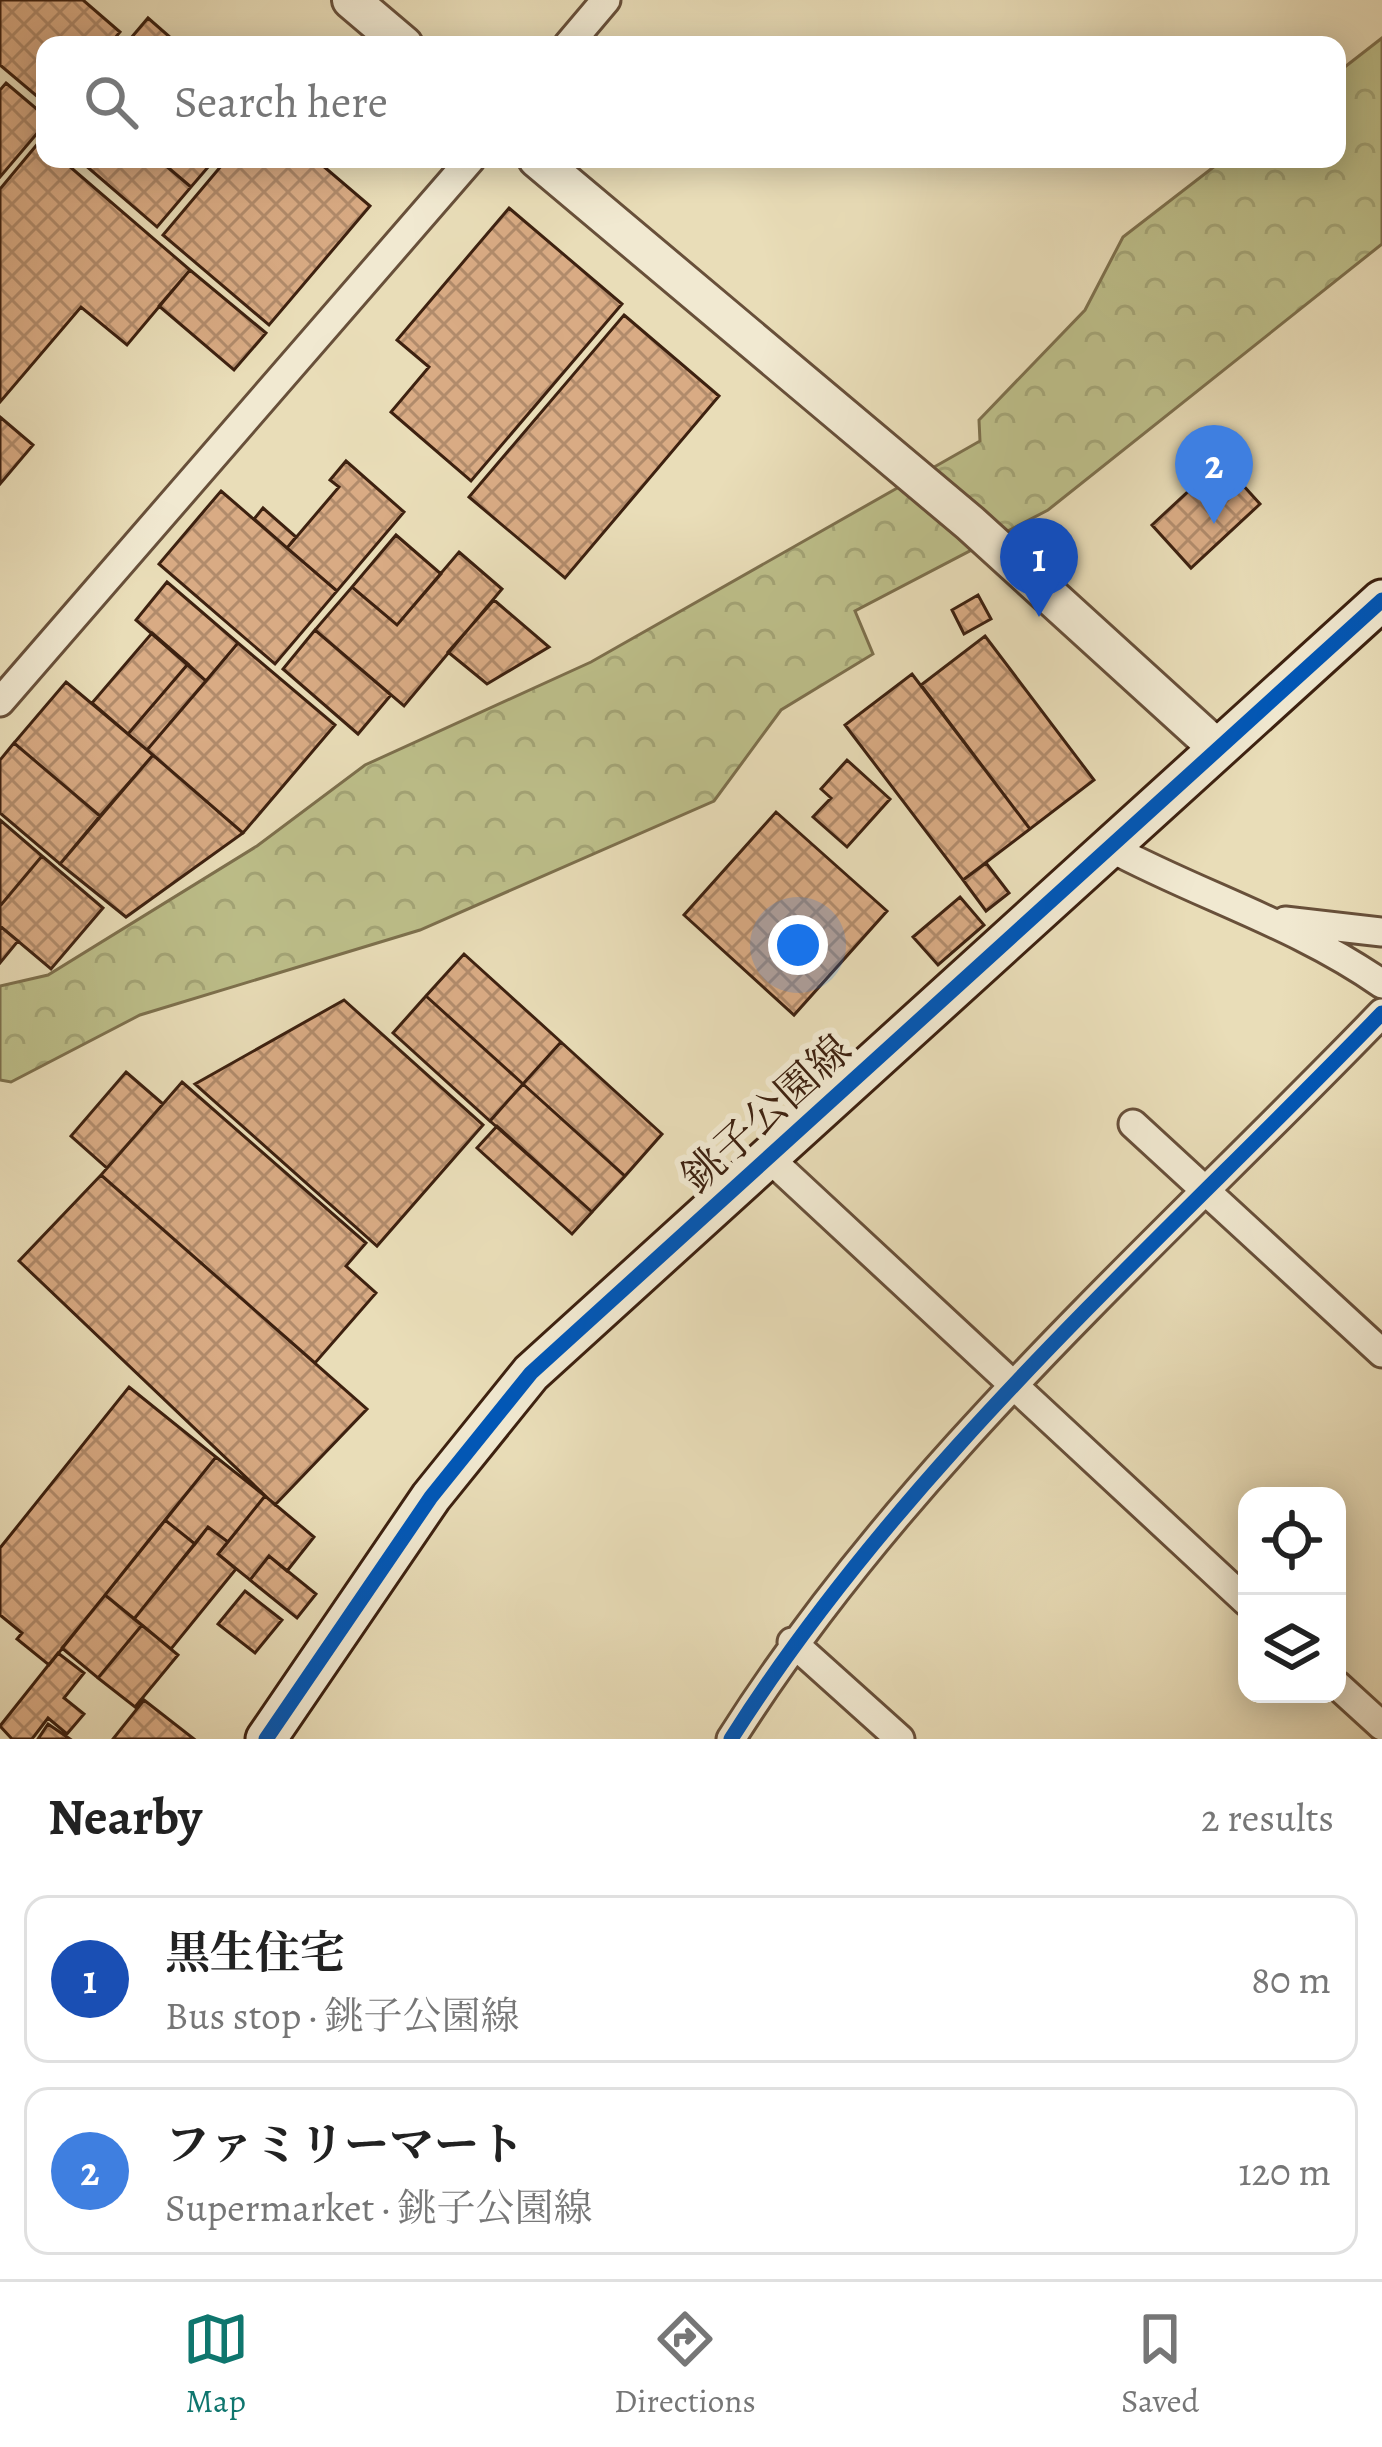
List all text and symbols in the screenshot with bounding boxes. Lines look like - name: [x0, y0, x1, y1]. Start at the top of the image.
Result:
- search box: [36, 36, 1346, 168]
- icon: search: [78, 69, 144, 135]
- text: Search here: [174, 71, 388, 133]
- pin: 2: [1175, 425, 1253, 524]
- pin: 1: [1000, 518, 1078, 617]
- your location: [768, 915, 828, 975]
- street label: 銚子公園線: [669, 1022, 863, 1204]
- map controls: [1238, 1487, 1346, 1703]
- button: locate: [1238, 1487, 1346, 1595]
- button: layers: [1238, 1595, 1346, 1703]
- text: Nearby: [48, 1782, 202, 1852]
- text: 2 results: [1201, 1791, 1334, 1844]
- text: 黒生住宅: [165, 1922, 345, 1984]
- text: 1: [83, 1953, 97, 2006]
- text: 80 m: [1251, 1953, 1331, 2006]
- text: Bus stop · 銚子公園線: [165, 1989, 520, 2042]
- text: ファミリーマート: [165, 2114, 524, 2176]
- text: 2: [81, 2145, 99, 2198]
- text: 120 m: [1238, 2145, 1331, 2198]
- text: Supermarket · 銚子公園線: [165, 2181, 592, 2234]
- tab: Map: [183, 2306, 249, 2423]
- tab: Directions: [614, 2306, 756, 2423]
- tab: Saved: [1121, 2306, 1199, 2423]

